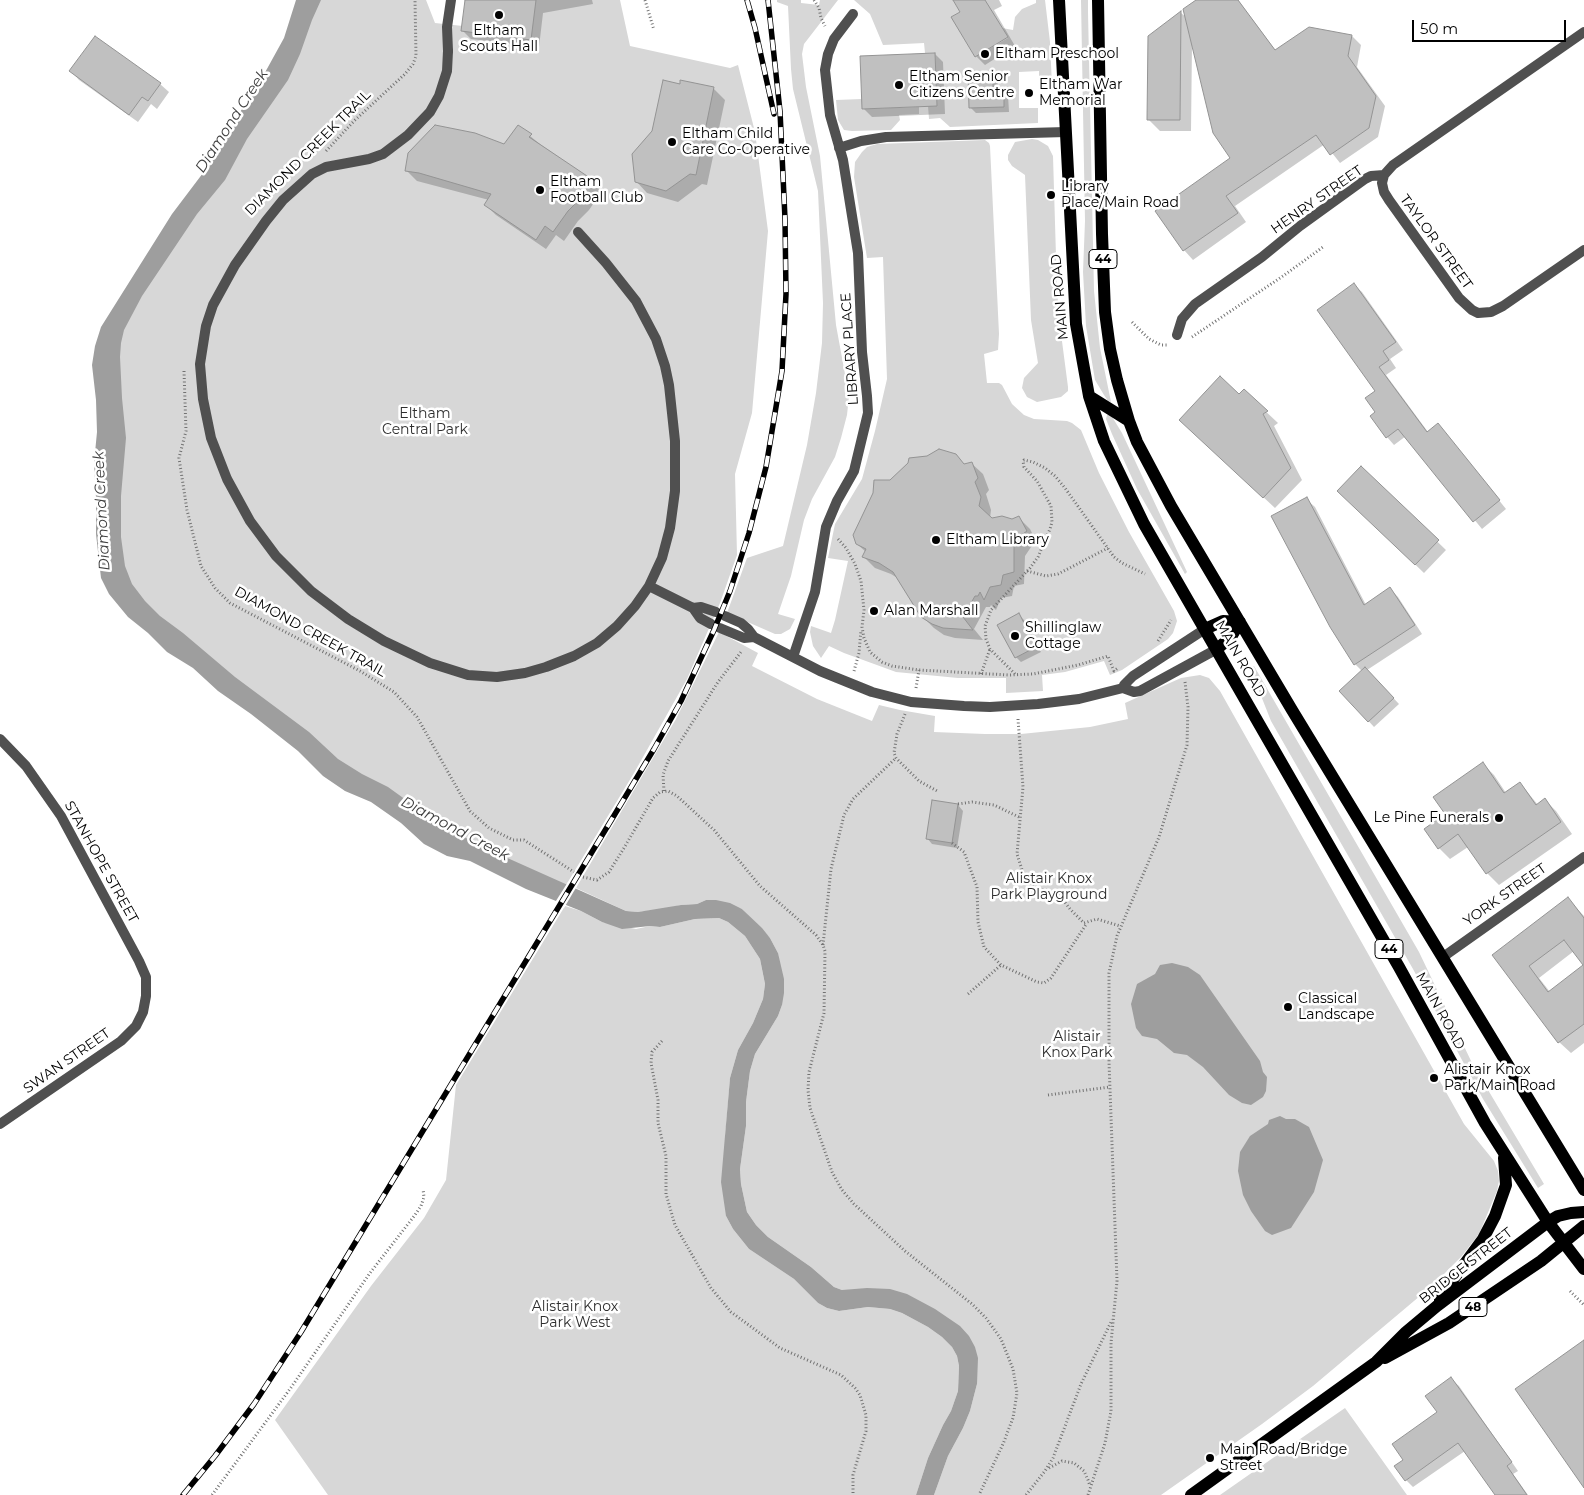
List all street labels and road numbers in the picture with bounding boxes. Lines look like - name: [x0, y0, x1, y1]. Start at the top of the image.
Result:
- street label: DIAMOND CREEK TRAIL: [242, 87, 374, 219]
- street label: HENRY STREET: [1268, 162, 1366, 238]
- street label: TAYLOR STREET: [1396, 192, 1476, 292]
- road number: 44: [1089, 250, 1117, 268]
- street label: MAIN ROAD: [1048, 253, 1072, 341]
- street label: LIBRARY PLACE: [838, 292, 862, 406]
- street label: DIAMOND CREEK TRAIL: [231, 583, 389, 681]
- street label: MAIN ROAD: [1211, 618, 1269, 700]
- street label: STANHOPE STREET: [60, 798, 142, 926]
- street label: YORK STREET: [1460, 860, 1550, 930]
- road number: 44: [1375, 940, 1403, 959]
- street label: MAIN ROAD: [1412, 969, 1468, 1053]
- street label: SWAN STREET: [20, 1025, 114, 1097]
- street label: BRIDGE STREET: [1416, 1224, 1516, 1308]
- road number: 48: [1459, 1298, 1487, 1316]

